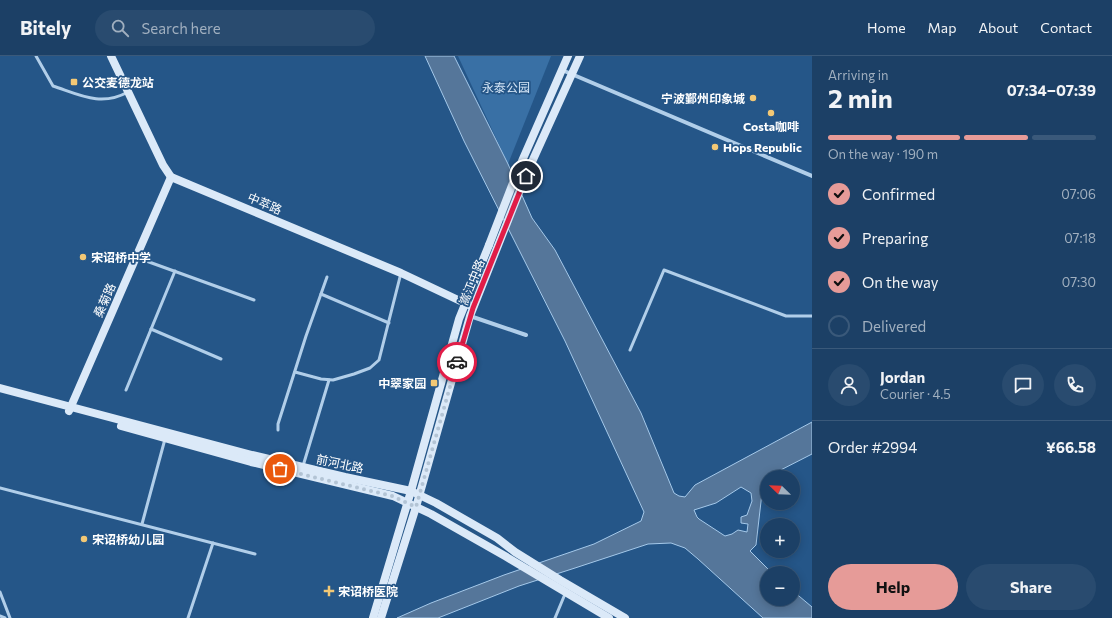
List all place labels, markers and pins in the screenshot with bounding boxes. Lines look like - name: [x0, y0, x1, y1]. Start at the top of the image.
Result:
- place label: 公交麦德龙站: [82, 75, 154, 89]
- marker: 公交麦德龙站: [69, 77, 79, 87]
- place label: 宁波鄞州印象城: [661, 91, 745, 105]
- marker: 宁波鄞州印象城: [748, 93, 758, 103]
- marker: Costa咖啡: [766, 108, 776, 118]
- place label: Costa咖啡: [743, 119, 799, 133]
- place label: Hops Republic: [723, 140, 802, 154]
- marker: Hops Republic: [710, 142, 720, 152]
- pin: [509, 159, 543, 193]
- place label: 宋诏桥中学: [91, 250, 151, 264]
- marker: 宋诏桥中学: [78, 252, 88, 262]
- place label: 中翠家园: [378, 376, 426, 390]
- marker: 中翠家园: [429, 378, 439, 388]
- pin: [263, 452, 297, 486]
- place label: 宋诏桥幼儿园: [92, 532, 164, 546]
- marker: 宋诏桥幼儿园: [79, 534, 89, 544]
- place label: 宋诏桥医院: [338, 584, 398, 598]
- marker: 宋诏桥医院: [323, 585, 335, 597]

